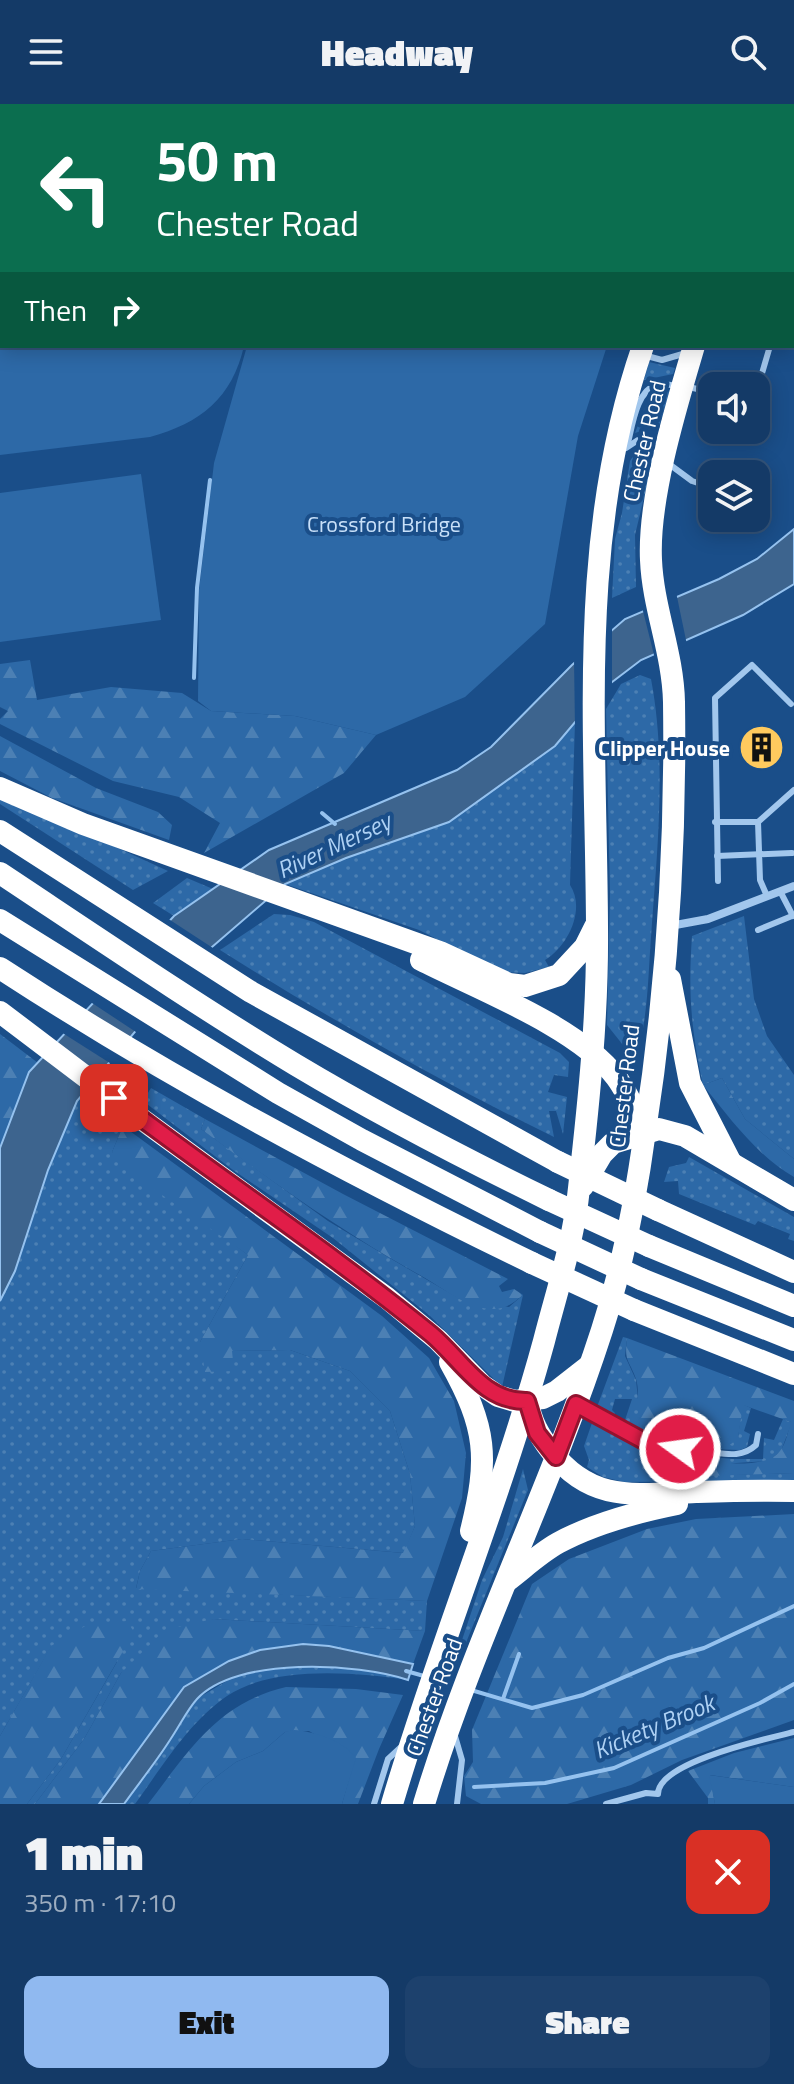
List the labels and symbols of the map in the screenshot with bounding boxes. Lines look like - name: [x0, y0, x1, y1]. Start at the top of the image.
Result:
- street label: Chester Road: [613, 377, 675, 505]
- park label: Crossford Bridge: [307, 507, 461, 541]
- building icon: Clipper House: [737, 724, 785, 772]
- place label: Clipper House: [598, 731, 730, 765]
- water label: River Mersey: [271, 802, 399, 887]
- street label: Chester Road: [600, 1022, 648, 1150]
- pin: [80, 1064, 148, 1132]
- position arrow: [638, 1407, 722, 1491]
- street label: Chester Road: [397, 1633, 471, 1761]
- water label: Kickety Brook: [588, 1683, 723, 1768]

